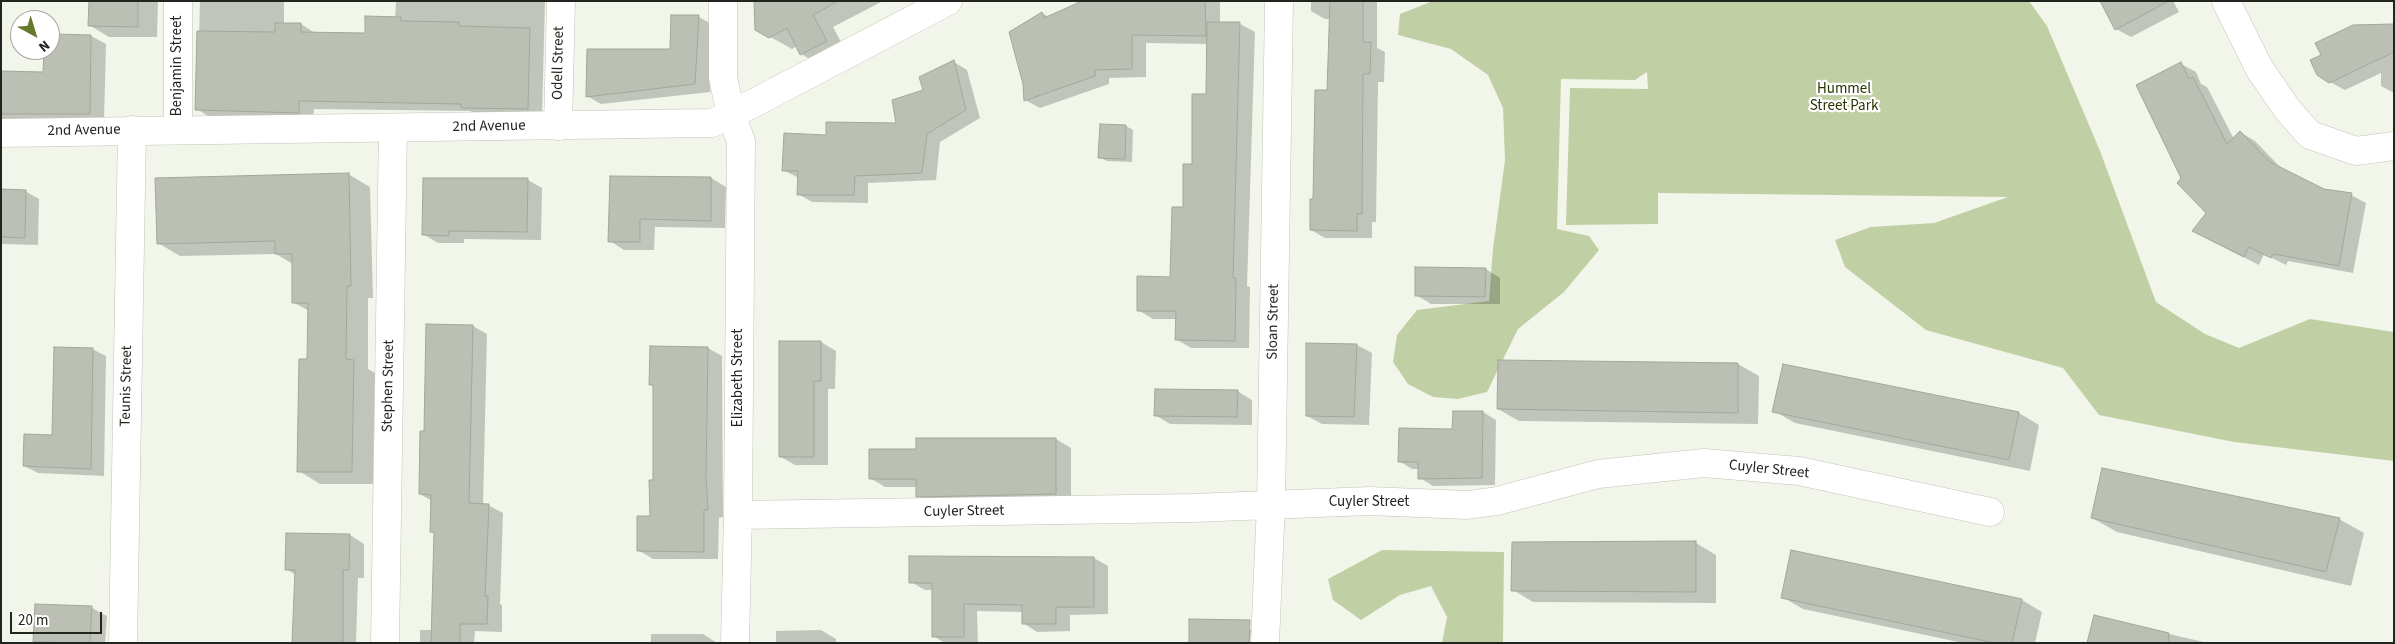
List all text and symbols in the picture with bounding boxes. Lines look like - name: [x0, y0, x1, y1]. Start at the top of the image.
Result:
- north arrow: [10, 10, 60, 60]
- street label: Benjamin Street: [169, 16, 187, 116]
- street label: Odell Street: [549, 26, 569, 100]
- text: N: [34, 35, 54, 57]
- park label: Hummel Street Park: [1810, 81, 1878, 116]
- street label: 2nd Avenue: [452, 117, 526, 137]
- street label: 2nd Avenue: [47, 121, 121, 141]
- street label: Sloan Street: [1264, 284, 1284, 360]
- street label: Elizabeth Street: [730, 329, 748, 427]
- street label: Stephen Street: [379, 340, 399, 432]
- street label: Teunis Street: [117, 345, 137, 427]
- street label: Cuyler Street: [1728, 457, 1810, 483]
- street label: Cuyler Street: [1329, 494, 1409, 512]
- street label: Cuyler Street: [924, 502, 1004, 522]
- scale bar: [12, 602, 105, 634]
- text: 20 m: [18, 610, 48, 631]

